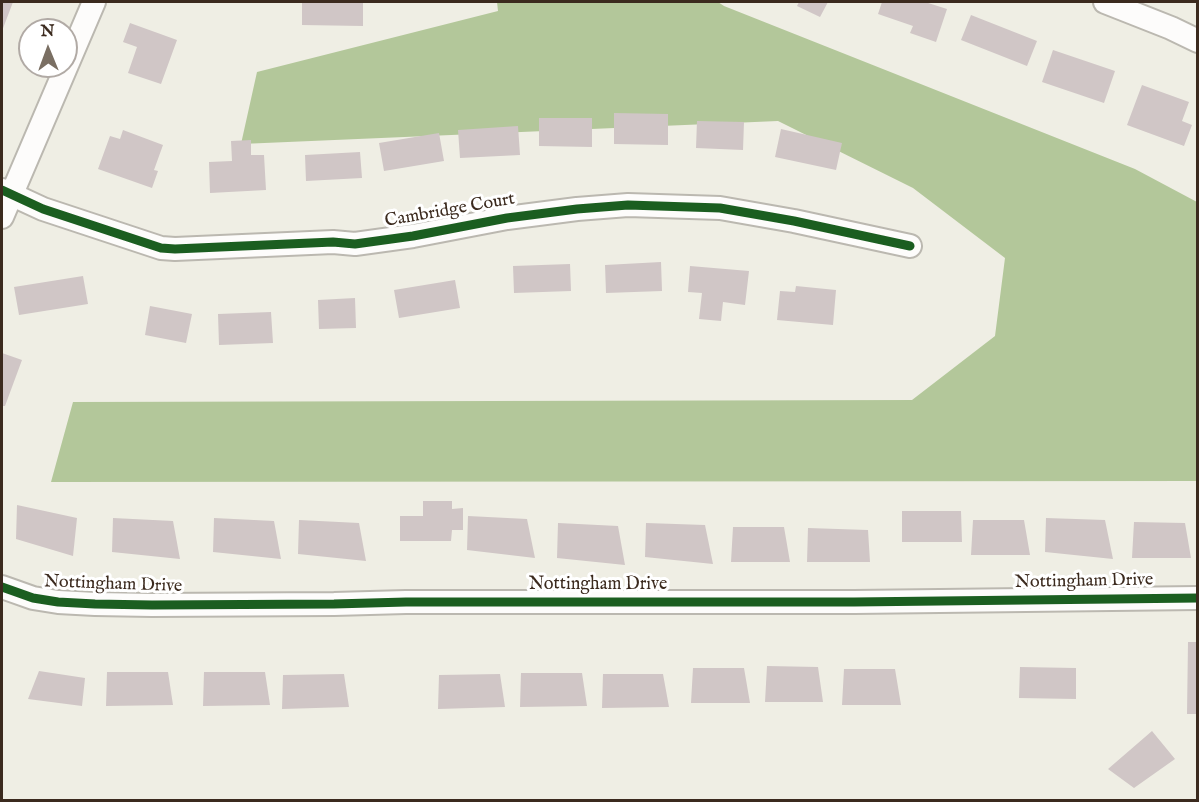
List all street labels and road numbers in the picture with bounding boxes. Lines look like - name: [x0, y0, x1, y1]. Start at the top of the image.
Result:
- street label: Cambridge Court: [383, 189, 517, 233]
- street label: Nottingham Drive: [1015, 570, 1153, 594]
- street label: Nottingham Drive: [43, 572, 183, 598]
- street label: Nottingham Drive: [529, 574, 667, 596]

